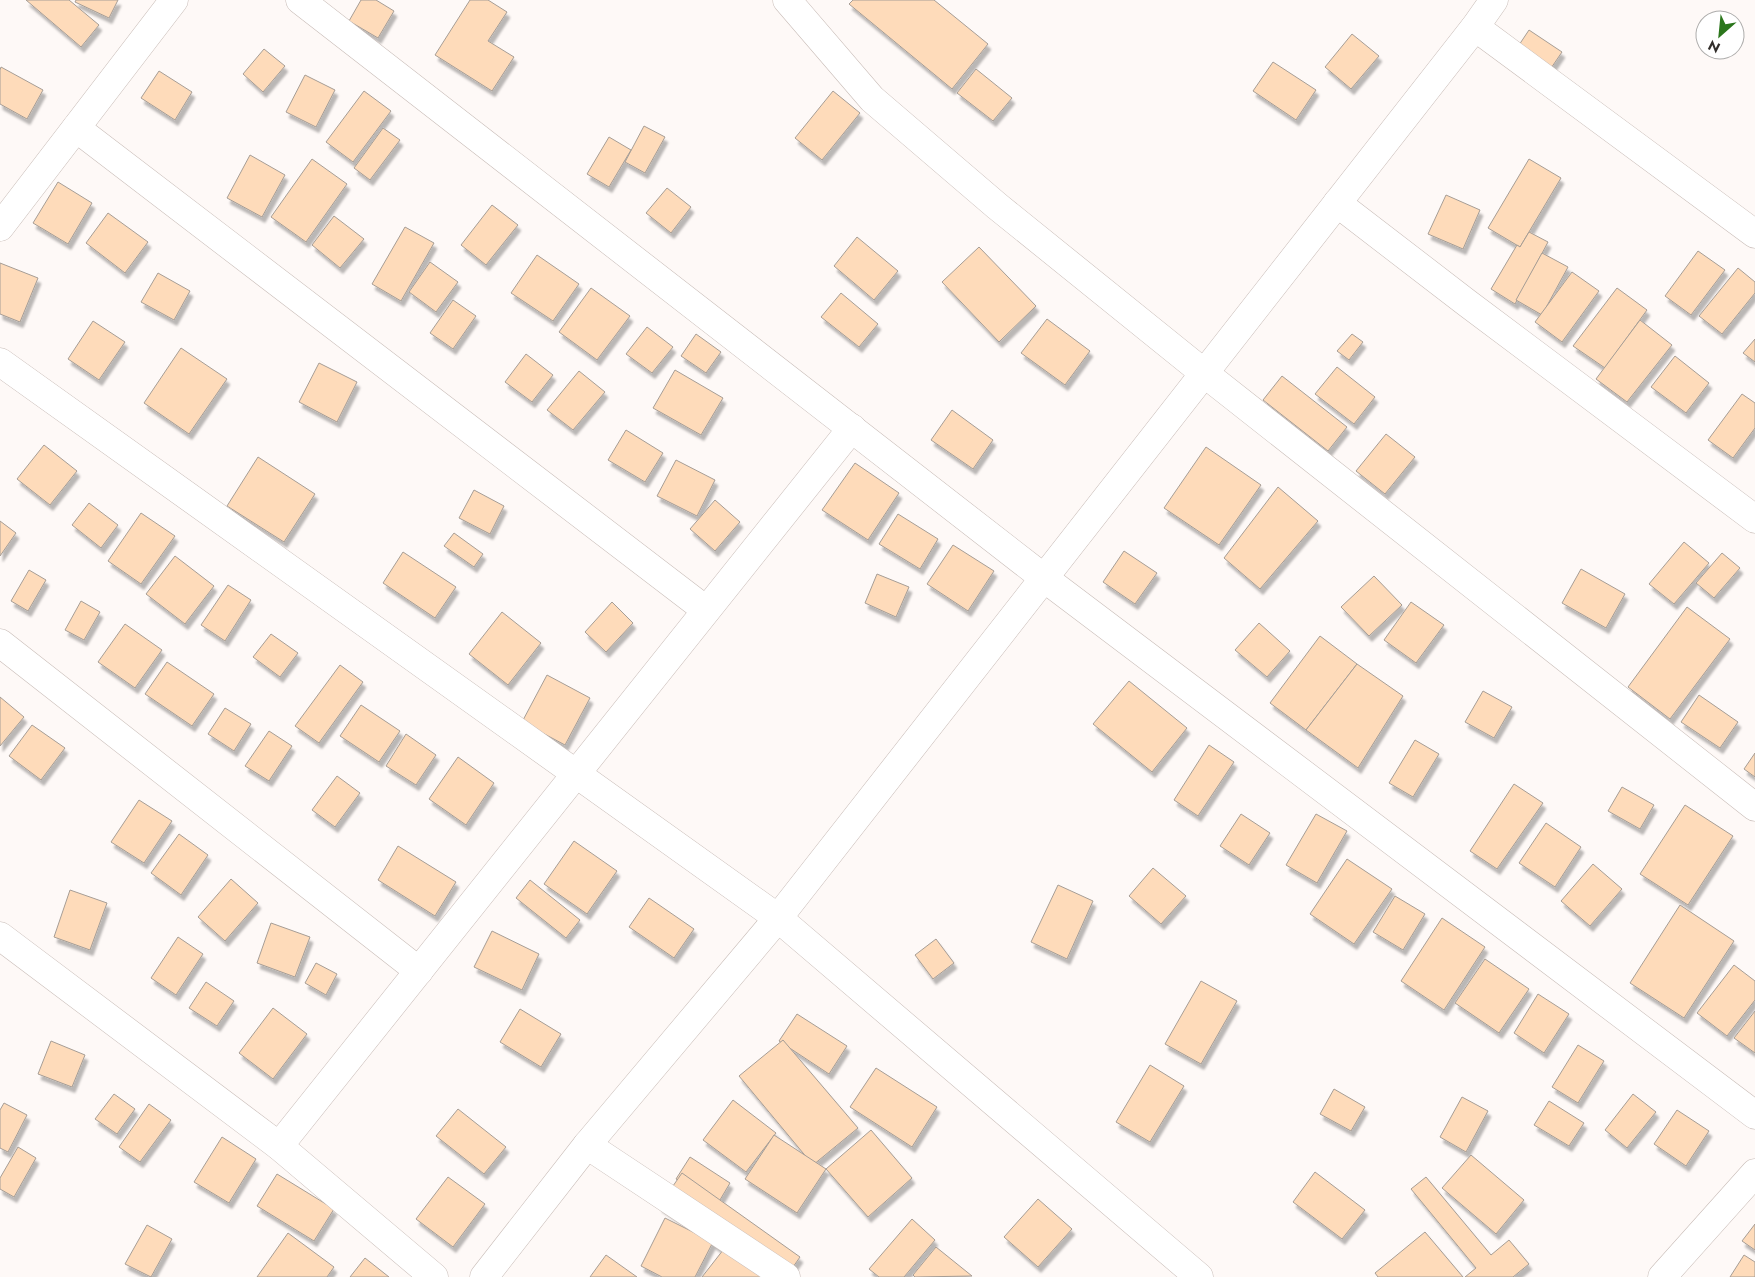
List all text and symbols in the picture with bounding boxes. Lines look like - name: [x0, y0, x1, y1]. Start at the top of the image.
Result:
- north arrow: [1695, 10, 1745, 60]
- text: N: [1705, 35, 1724, 58]

